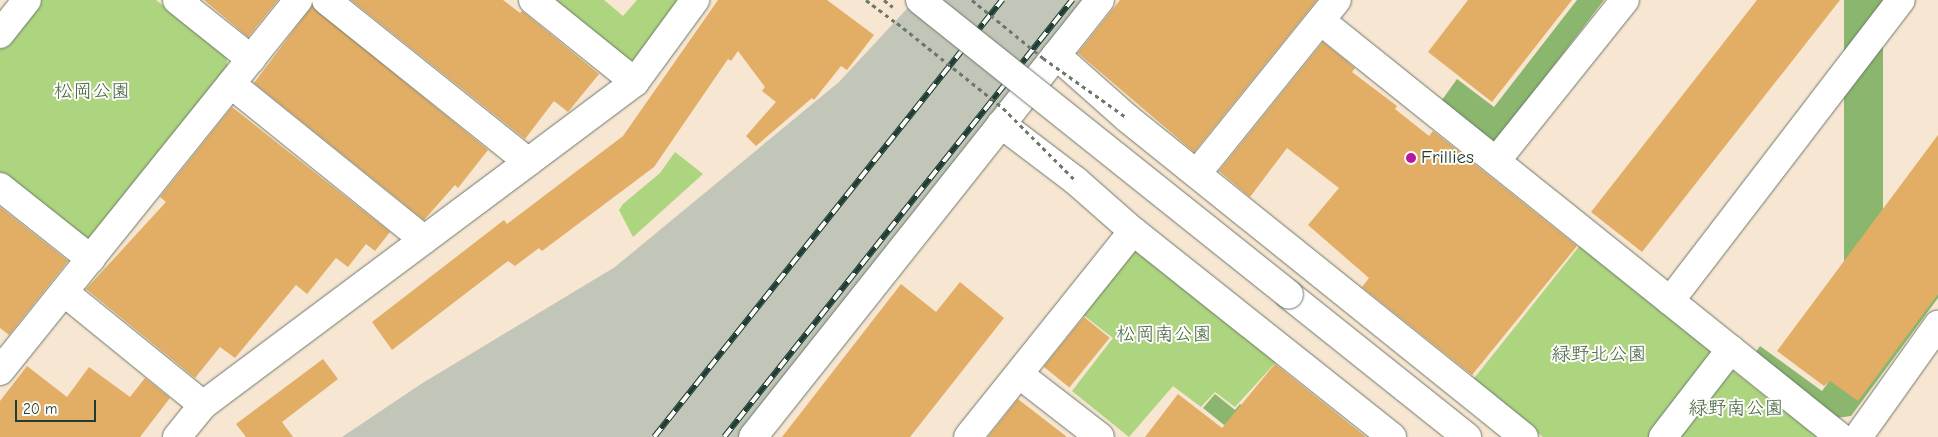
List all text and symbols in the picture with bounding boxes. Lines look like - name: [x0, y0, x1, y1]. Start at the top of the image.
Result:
- park label: 松岡公園: [54, 81, 130, 103]
- place label: Frillies: [1421, 147, 1474, 169]
- marker: Frillies: [1405, 152, 1417, 164]
- park label: 松岡南公園: [1117, 324, 1211, 346]
- park label: 緑野北公園: [1552, 344, 1646, 366]
- scale bar: [18, 390, 99, 422]
- park label: 緑野南公園: [1689, 398, 1783, 420]
- text: 20 m: [23, 400, 57, 418]

